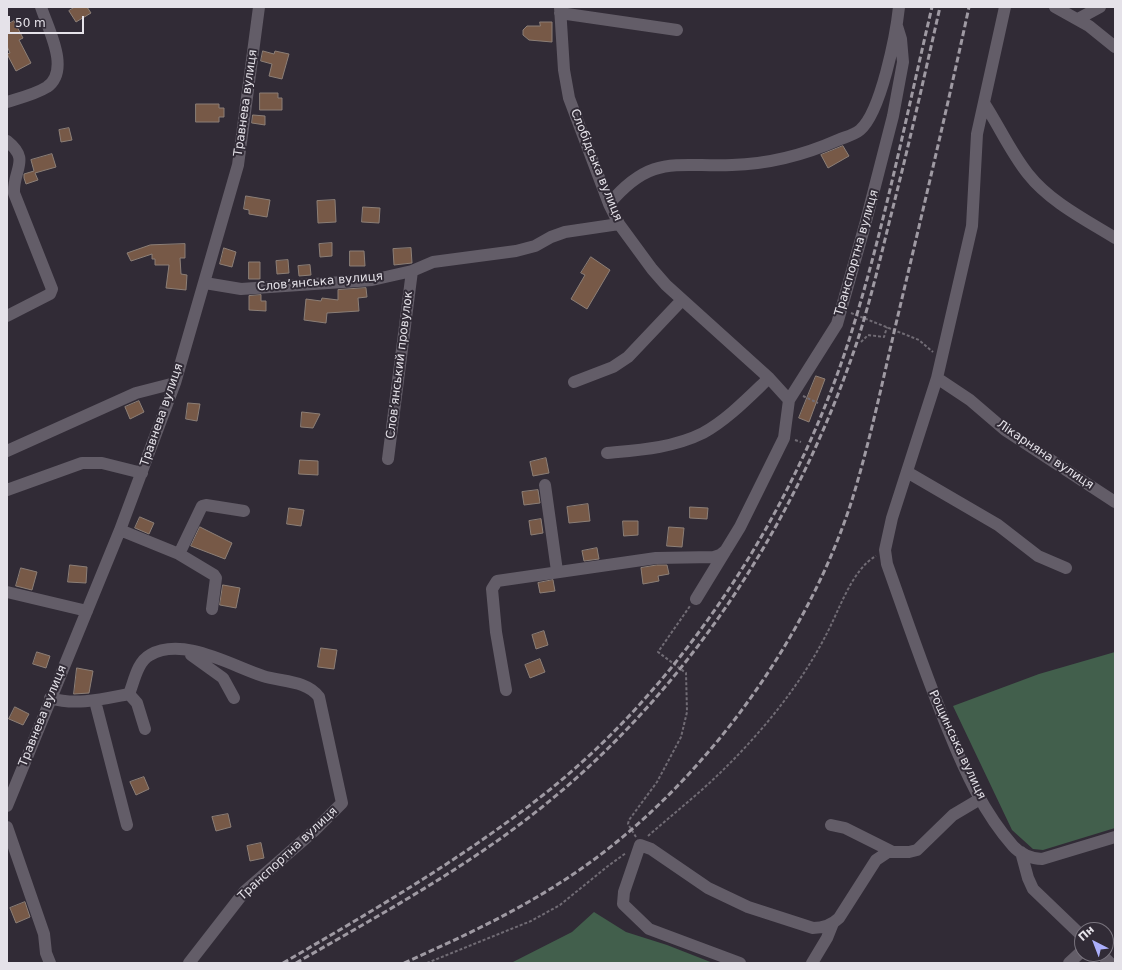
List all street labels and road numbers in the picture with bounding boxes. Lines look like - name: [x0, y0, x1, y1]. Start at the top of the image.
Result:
- street label: Травнева вулиця: [231, 49, 261, 157]
- street label: Слобідська вулиця: [567, 107, 625, 223]
- street label: Транспортна вулиця: [832, 188, 882, 318]
- street label: Слов’янська вулиця: [256, 269, 384, 295]
- street label: Слов’янський провулок: [384, 290, 416, 440]
- street label: Травнева вулиця: [138, 362, 186, 468]
- street label: Лікарняна вулиця: [994, 417, 1096, 493]
- street label: Травнева вулиця: [16, 663, 70, 769]
- street label: Рощинська вулиця: [925, 688, 989, 802]
- street label: Транспортна вулиця: [235, 804, 341, 904]

